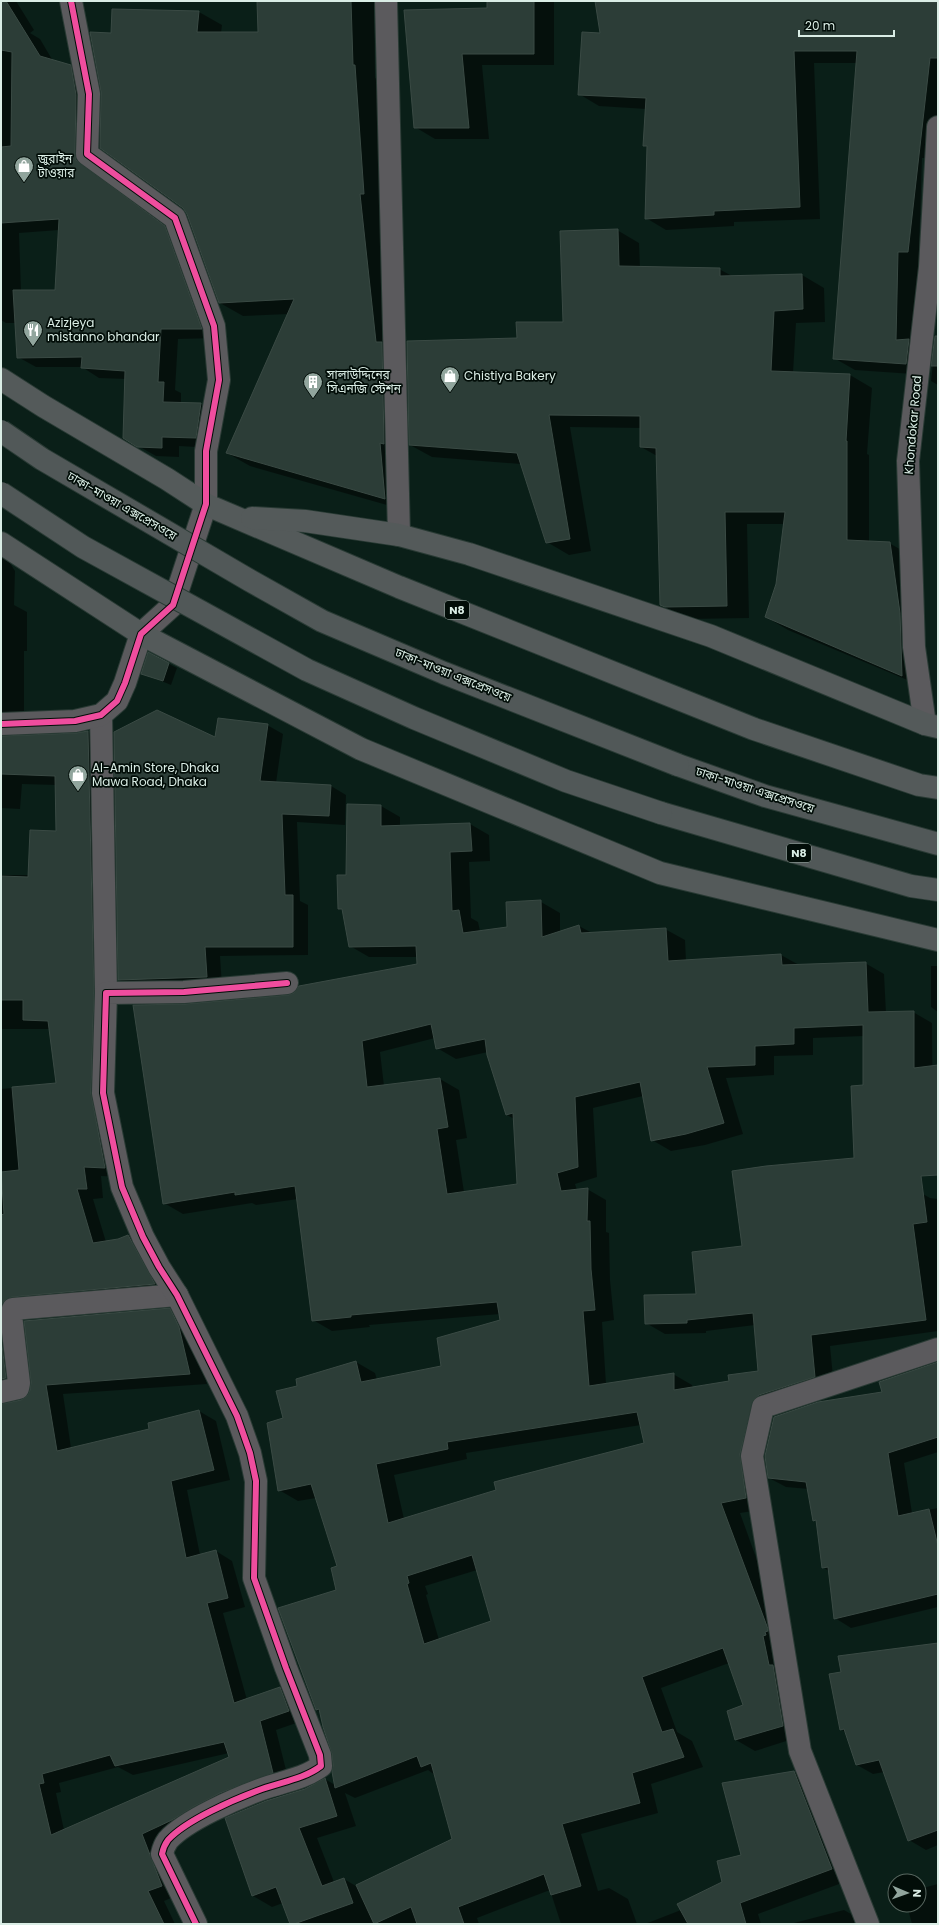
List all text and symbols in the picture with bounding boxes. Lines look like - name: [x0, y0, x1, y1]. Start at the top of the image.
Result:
- scale bar: [799, 12, 894, 38]
- text: 20 m: [805, 17, 835, 34]
- place label: জুরাইন টাওয়ার: [37, 150, 75, 181]
- shop icon: জুরাইন টাওয়ার: [13, 155, 35, 183]
- place label: Azizjeya mistanno bhandar: [47, 314, 160, 345]
- restaurant icon: Azizjeya mistanno bhandar: [22, 319, 44, 347]
- shop icon: Chistiya Bakery: [439, 365, 461, 393]
- place label: সালাউদ্দিনের সিএনজি স্টেশন: [326, 366, 402, 397]
- place label: Chistiya Bakery: [464, 367, 556, 384]
- building icon: সালাউদ্দিনের সিএনজি স্টেশন: [302, 371, 324, 399]
- street label: Khondokar Road: [900, 375, 925, 475]
- street label: ঢাকা-মাওয়া এক্সপ্রেসওয়ে: [64, 467, 180, 544]
- road number: N8: [445, 601, 469, 619]
- street label: ঢাকা-মাওয়া এক্সপ্রেসওয়ে: [392, 643, 514, 706]
- place label: Al-Amin Store, Dhaka Mawa Road, Dhaka: [92, 759, 219, 790]
- street label: ঢাকা-মাওয়া এক্সপ্রেসওয়ে: [693, 762, 817, 817]
- shop icon: Al-Amin Store, Dhaka Mawa Road, Dhaka: [67, 764, 89, 792]
- road number: N8: [787, 844, 811, 862]
- north arrow: [887, 1873, 927, 1913]
- text: N: [909, 1889, 925, 1898]

